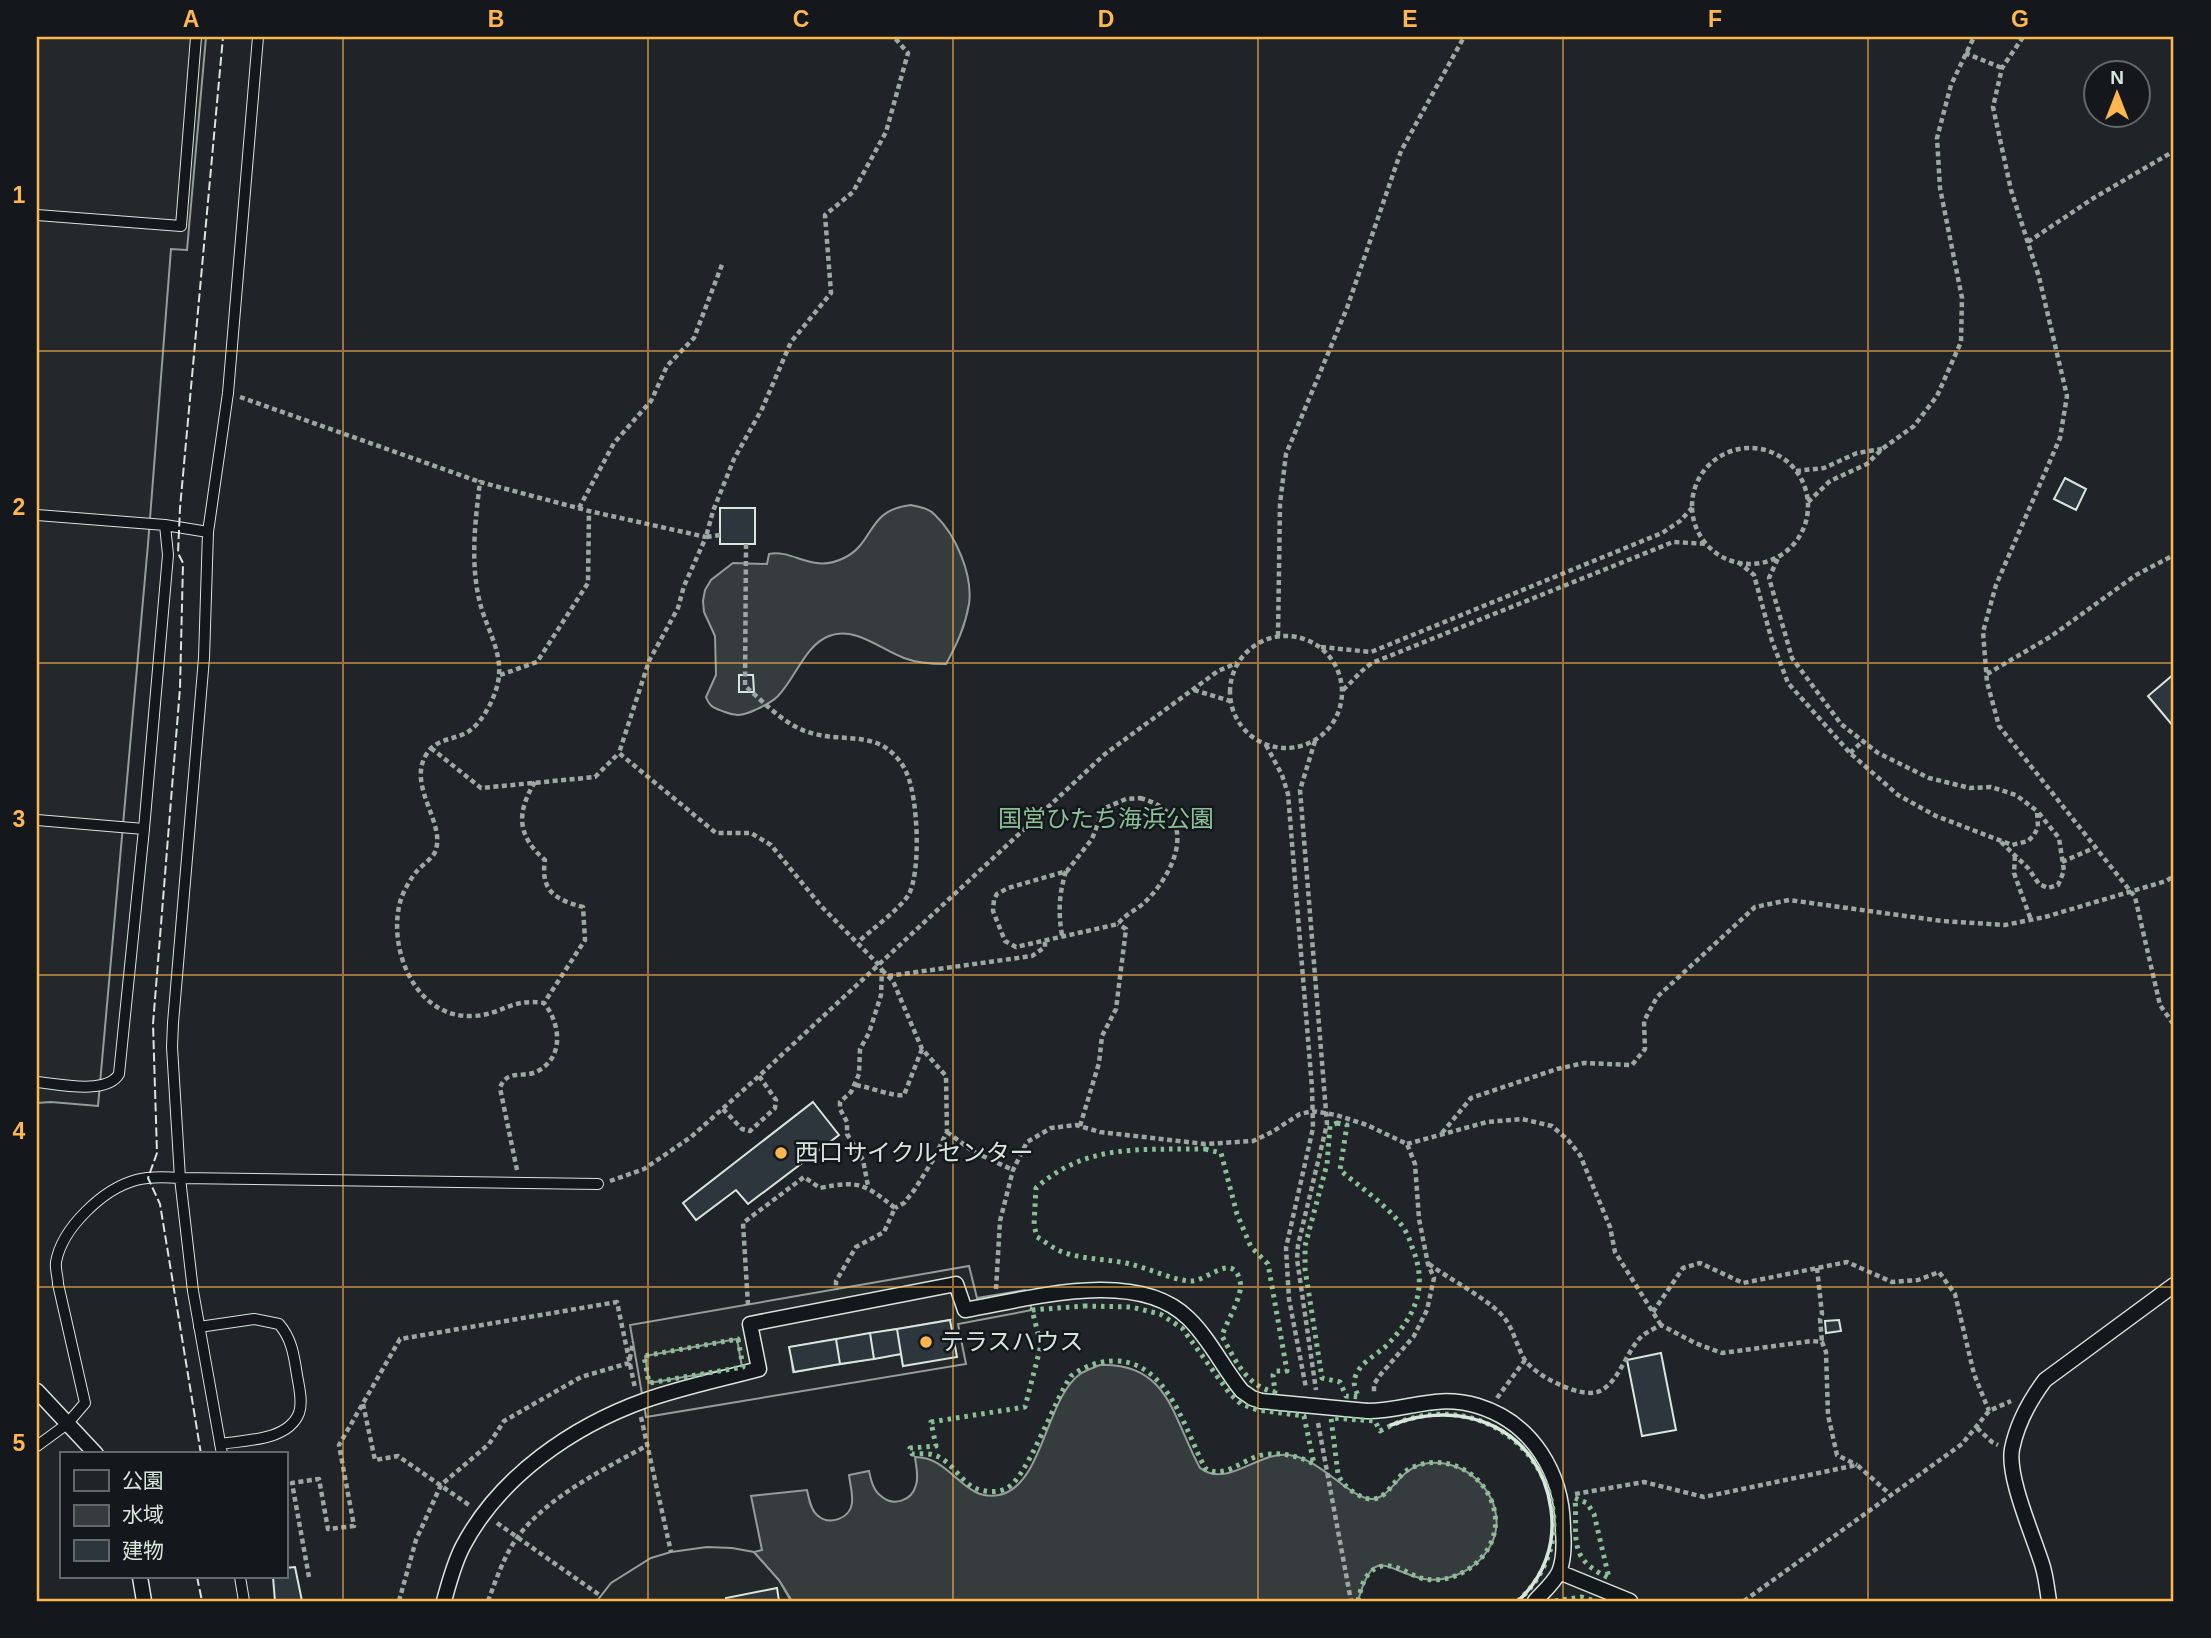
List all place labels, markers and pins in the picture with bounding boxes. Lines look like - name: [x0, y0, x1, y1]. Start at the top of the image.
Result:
- place label: 西口サイクルセンター: [795, 1139, 1034, 1166]
- marker: 西口サイクルセンター: [773, 1145, 789, 1161]
- place label: テラスハウス: [940, 1328, 1084, 1355]
- marker: テラスハウス: [918, 1334, 934, 1350]

